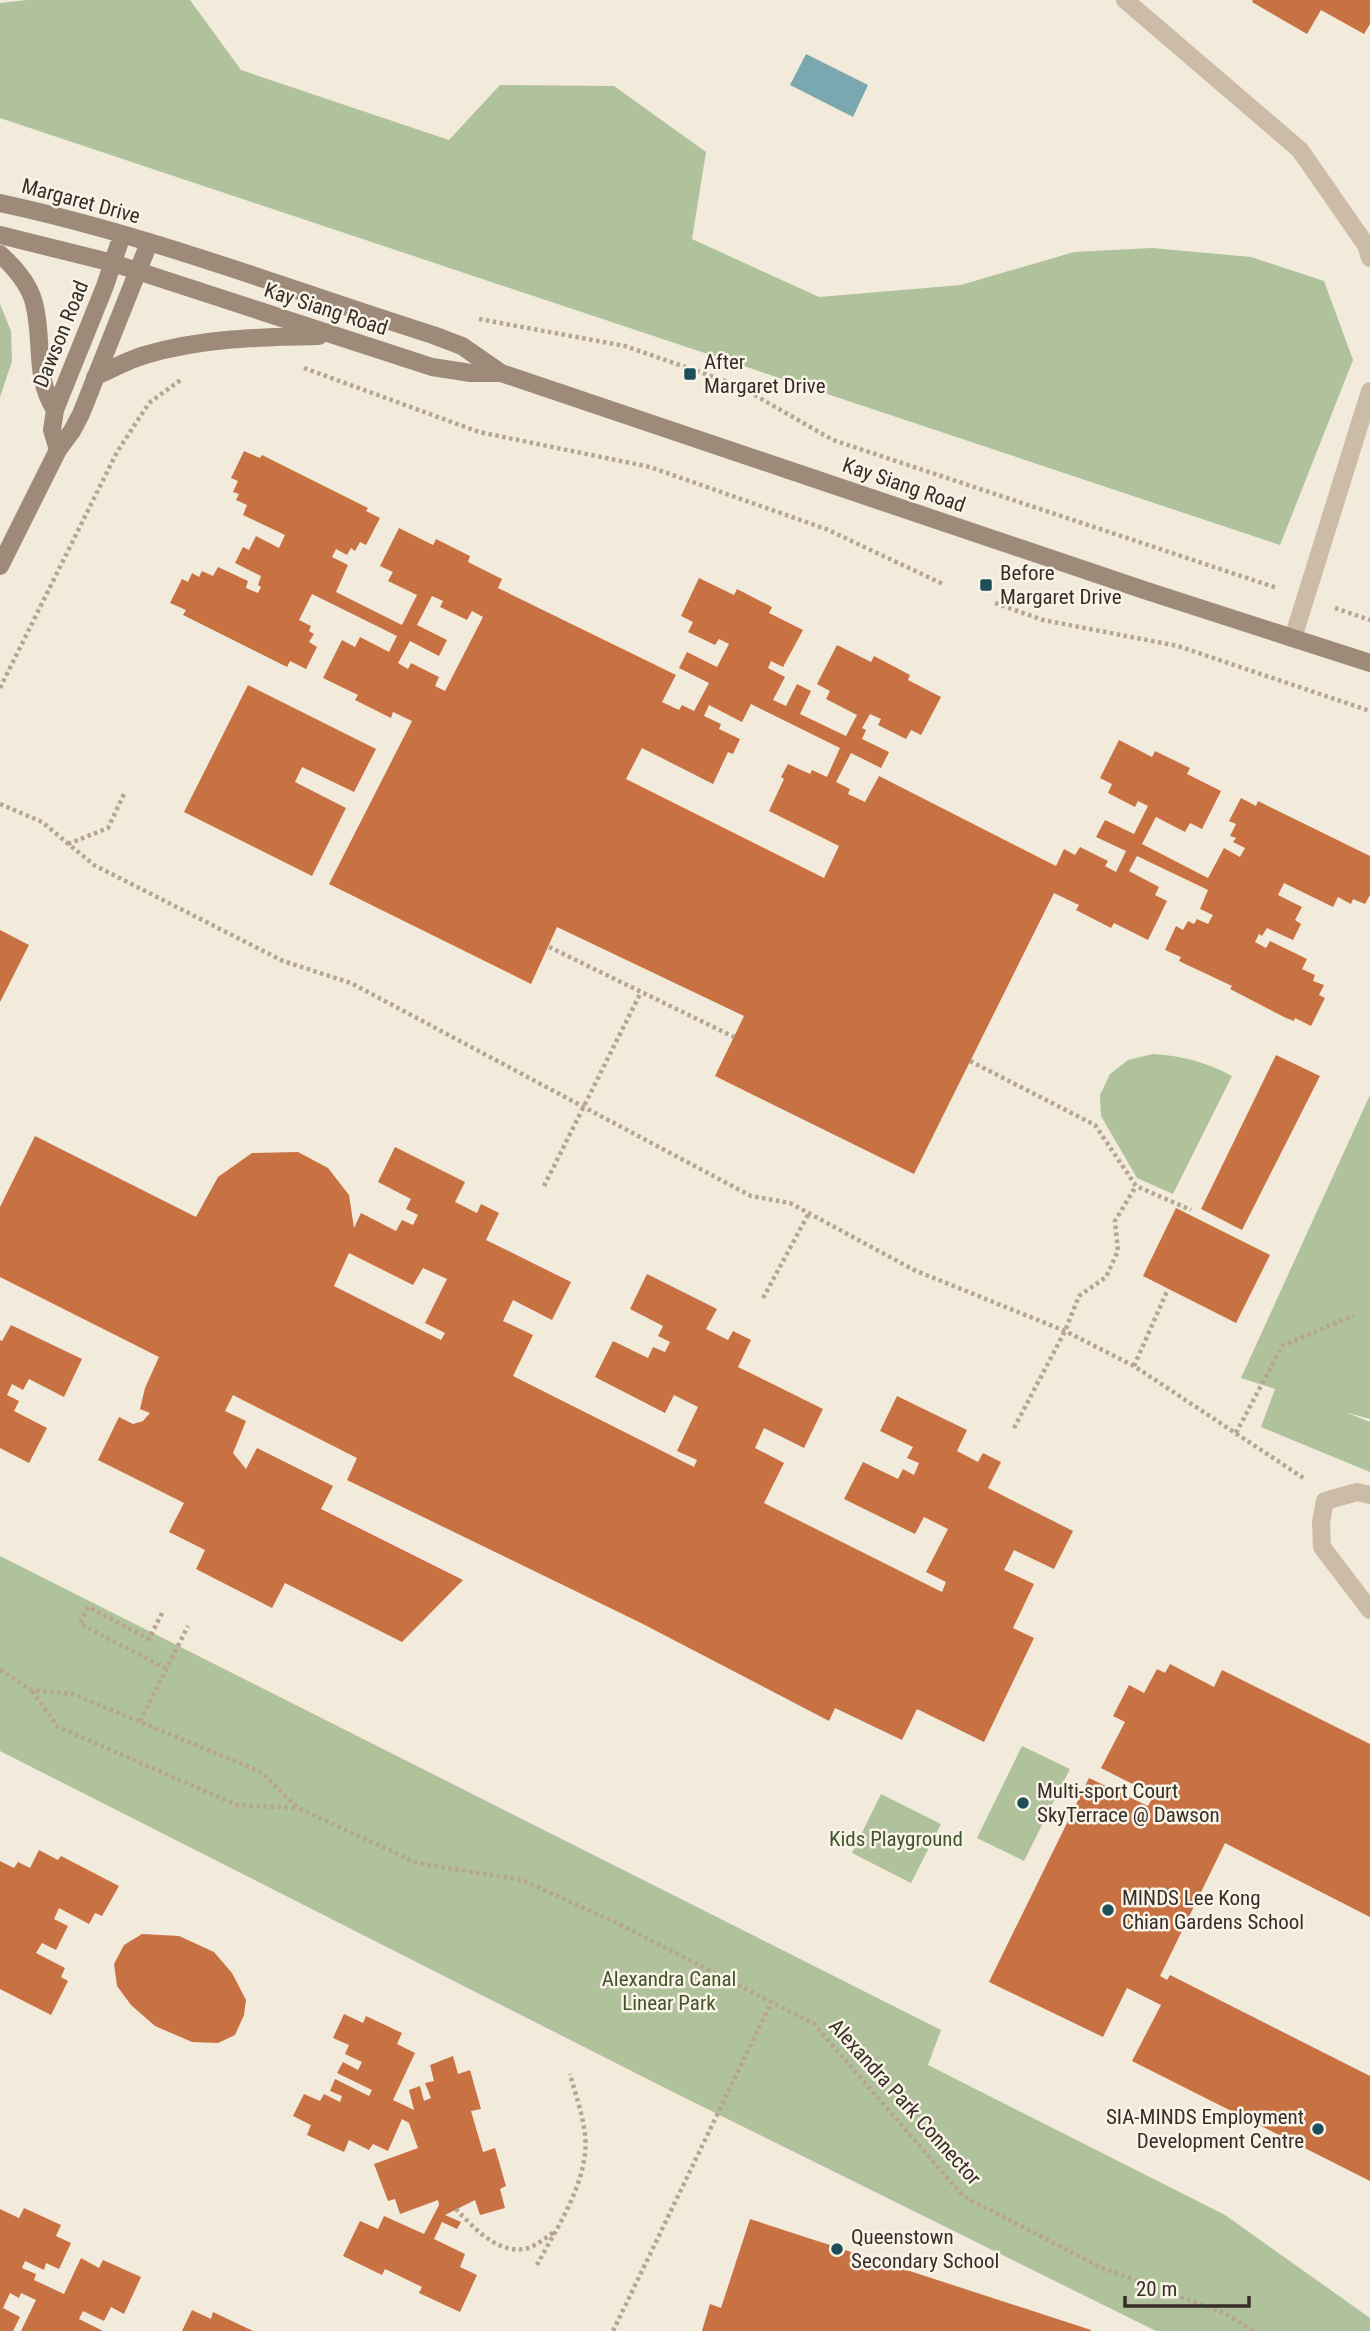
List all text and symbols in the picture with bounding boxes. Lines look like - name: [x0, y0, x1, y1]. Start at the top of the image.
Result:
- street label: Margaret Drive: [19, 174, 143, 228]
- street label: Dawson Road: [29, 277, 93, 391]
- street label: Kay Siang Road: [261, 278, 391, 340]
- place label: After Margaret Drive: [704, 350, 826, 398]
- marker: After Margaret Drive: [682, 366, 698, 382]
- street label: Kay Siang Road: [839, 453, 969, 517]
- place label: Before Margaret Drive: [1000, 561, 1122, 609]
- marker: Before Margaret Drive: [978, 577, 994, 593]
- place label: Multi-sport Court SkyTerrace @ Dawson: [1037, 1779, 1220, 1827]
- marker: Multi-sport Court SkyTerrace @ Dawson: [1015, 1795, 1031, 1811]
- park label: Kids Playground: [829, 1827, 963, 1851]
- place label: MINDS Lee Kong Chian Gardens School: [1122, 1886, 1304, 1934]
- marker: MINDS Lee Kong Chian Gardens School: [1100, 1902, 1116, 1918]
- park label: Alexandra Canal Linear Park: [602, 1967, 736, 2015]
- street label: Alexandra Park Connector: [824, 2014, 986, 2190]
- place label: SIA-MINDS Employment Development Centre: [1106, 2105, 1304, 2153]
- marker: SIA-MINDS Employment Development Centre: [1310, 2121, 1326, 2137]
- place label: Queenstown Secondary School: [851, 2225, 999, 2273]
- marker: Queenstown Secondary School: [829, 2241, 845, 2257]
- scale bar: [1125, 2264, 1249, 2308]
- text: 20 m: [1136, 2277, 1177, 2301]

